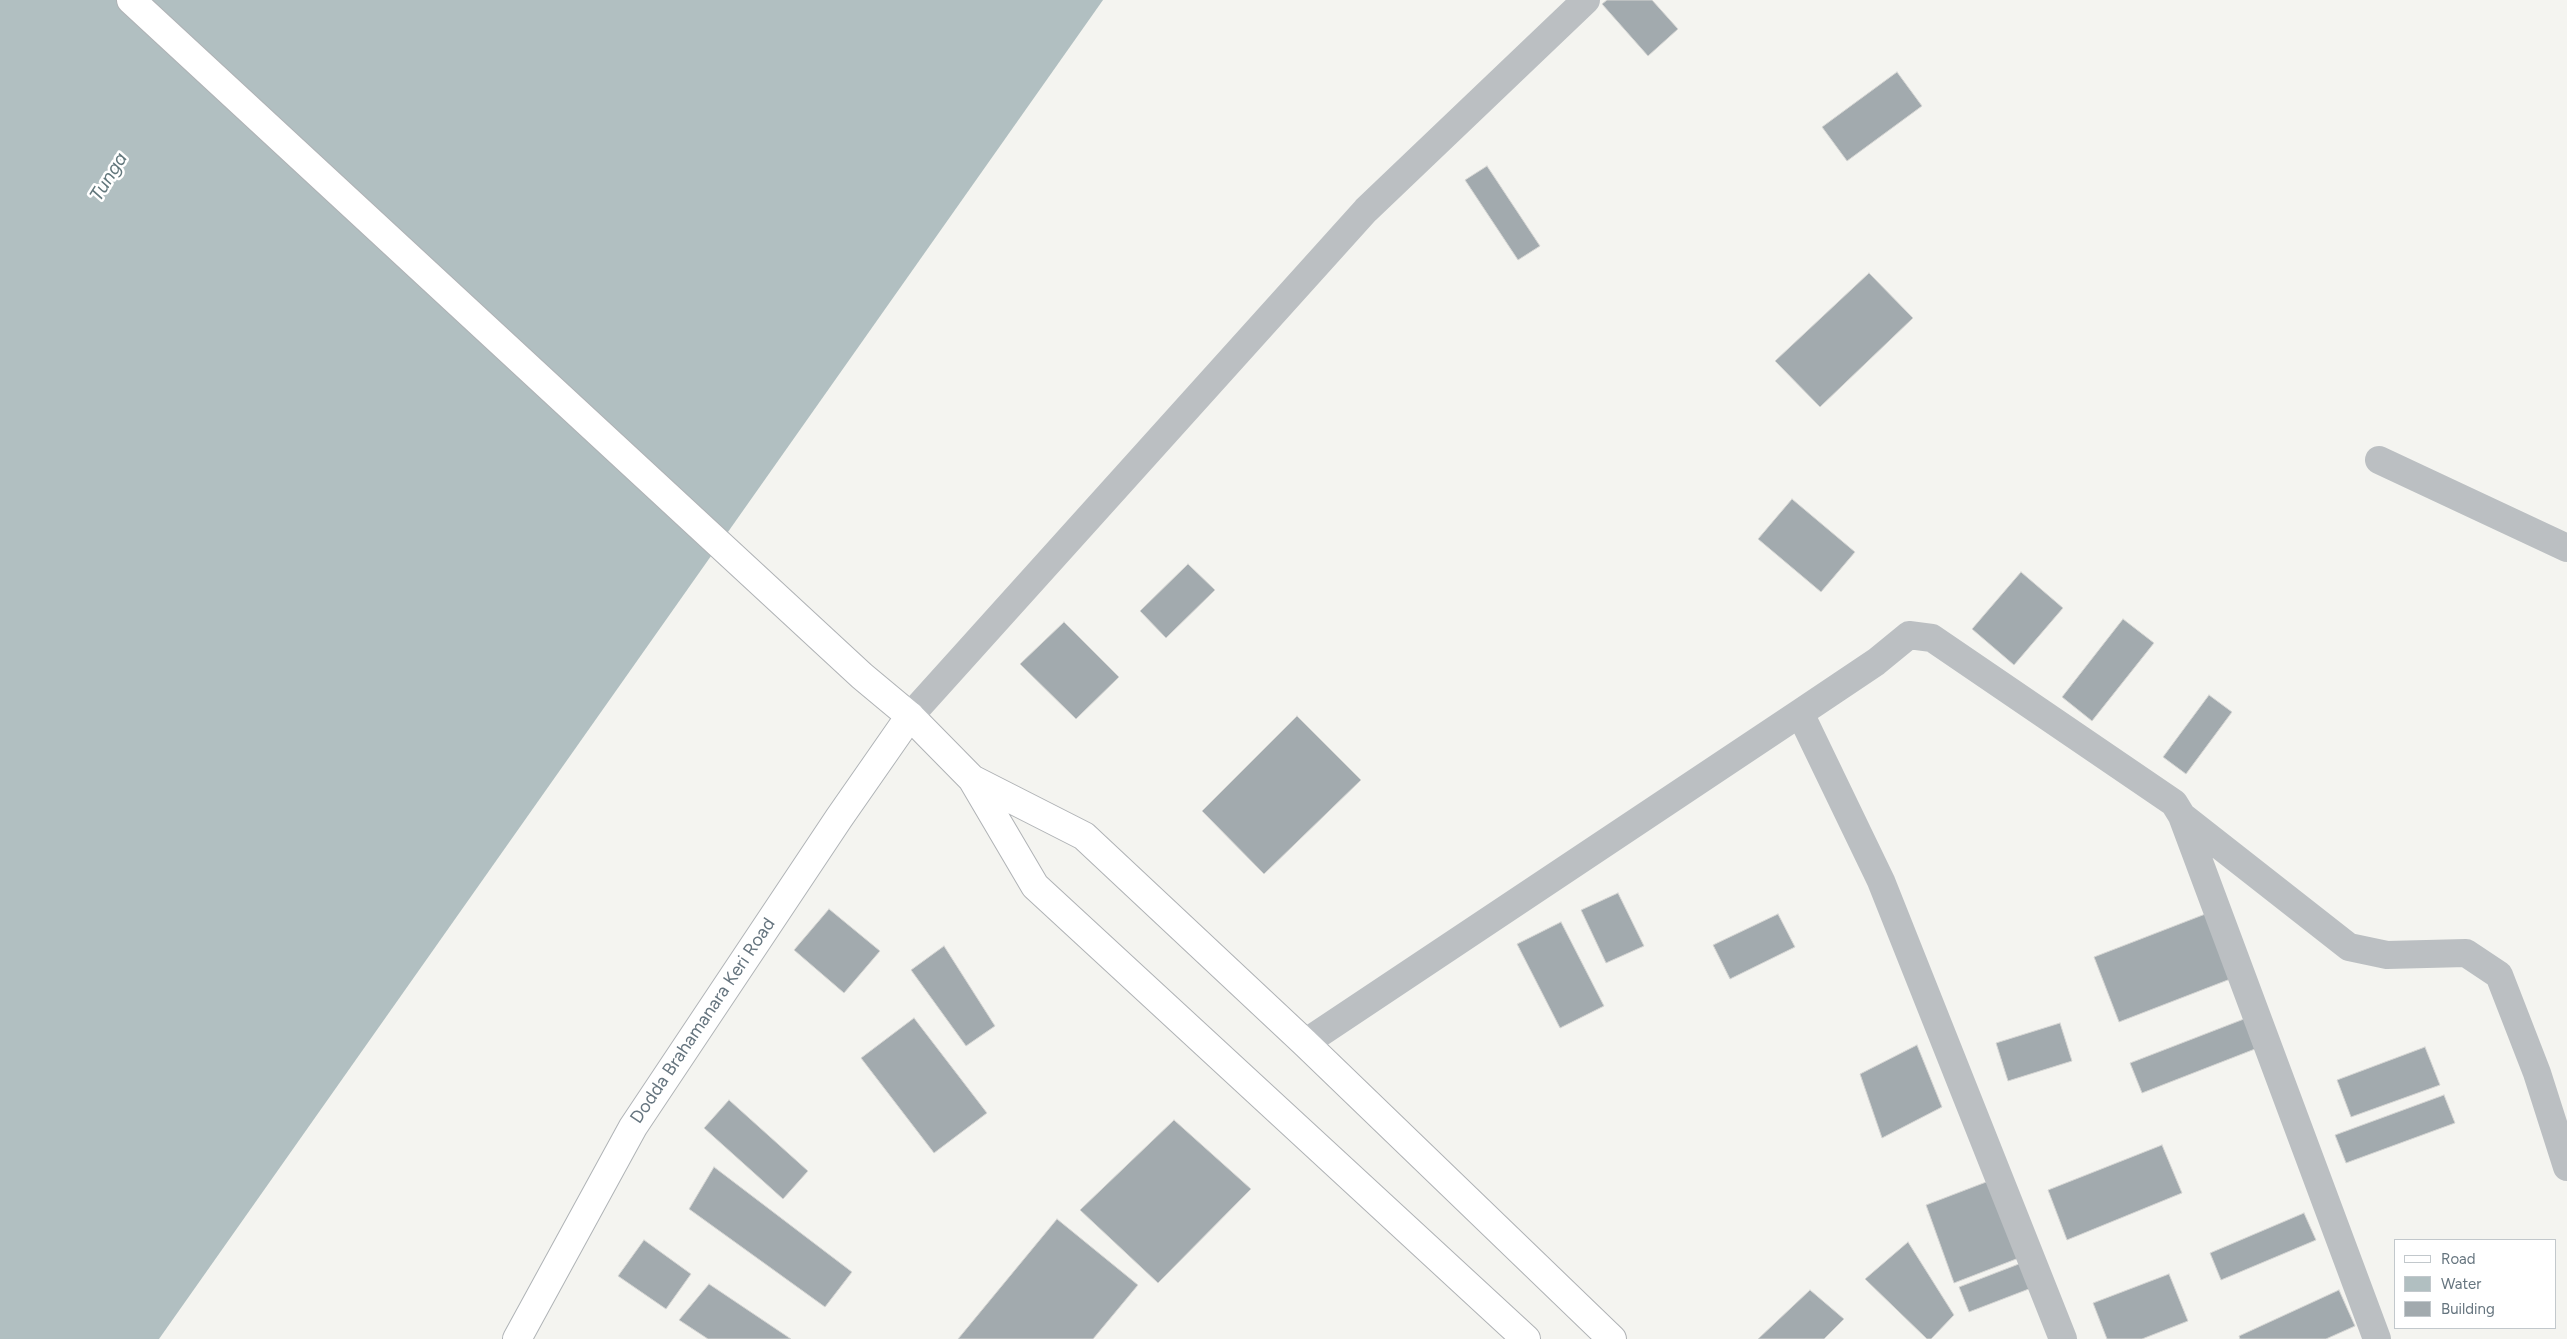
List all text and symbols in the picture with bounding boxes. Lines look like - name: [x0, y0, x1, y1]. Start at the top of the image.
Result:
- water label: Tunga: [85, 148, 133, 206]
- street label: Dodda Brahamanara Keri Road: [626, 914, 780, 1128]
- legend: [2394, 1239, 2557, 1329]
- text: Road: [2441, 1250, 2476, 1268]
- text: Water: [2441, 1275, 2481, 1293]
- text: Building: [2441, 1300, 2495, 1318]

